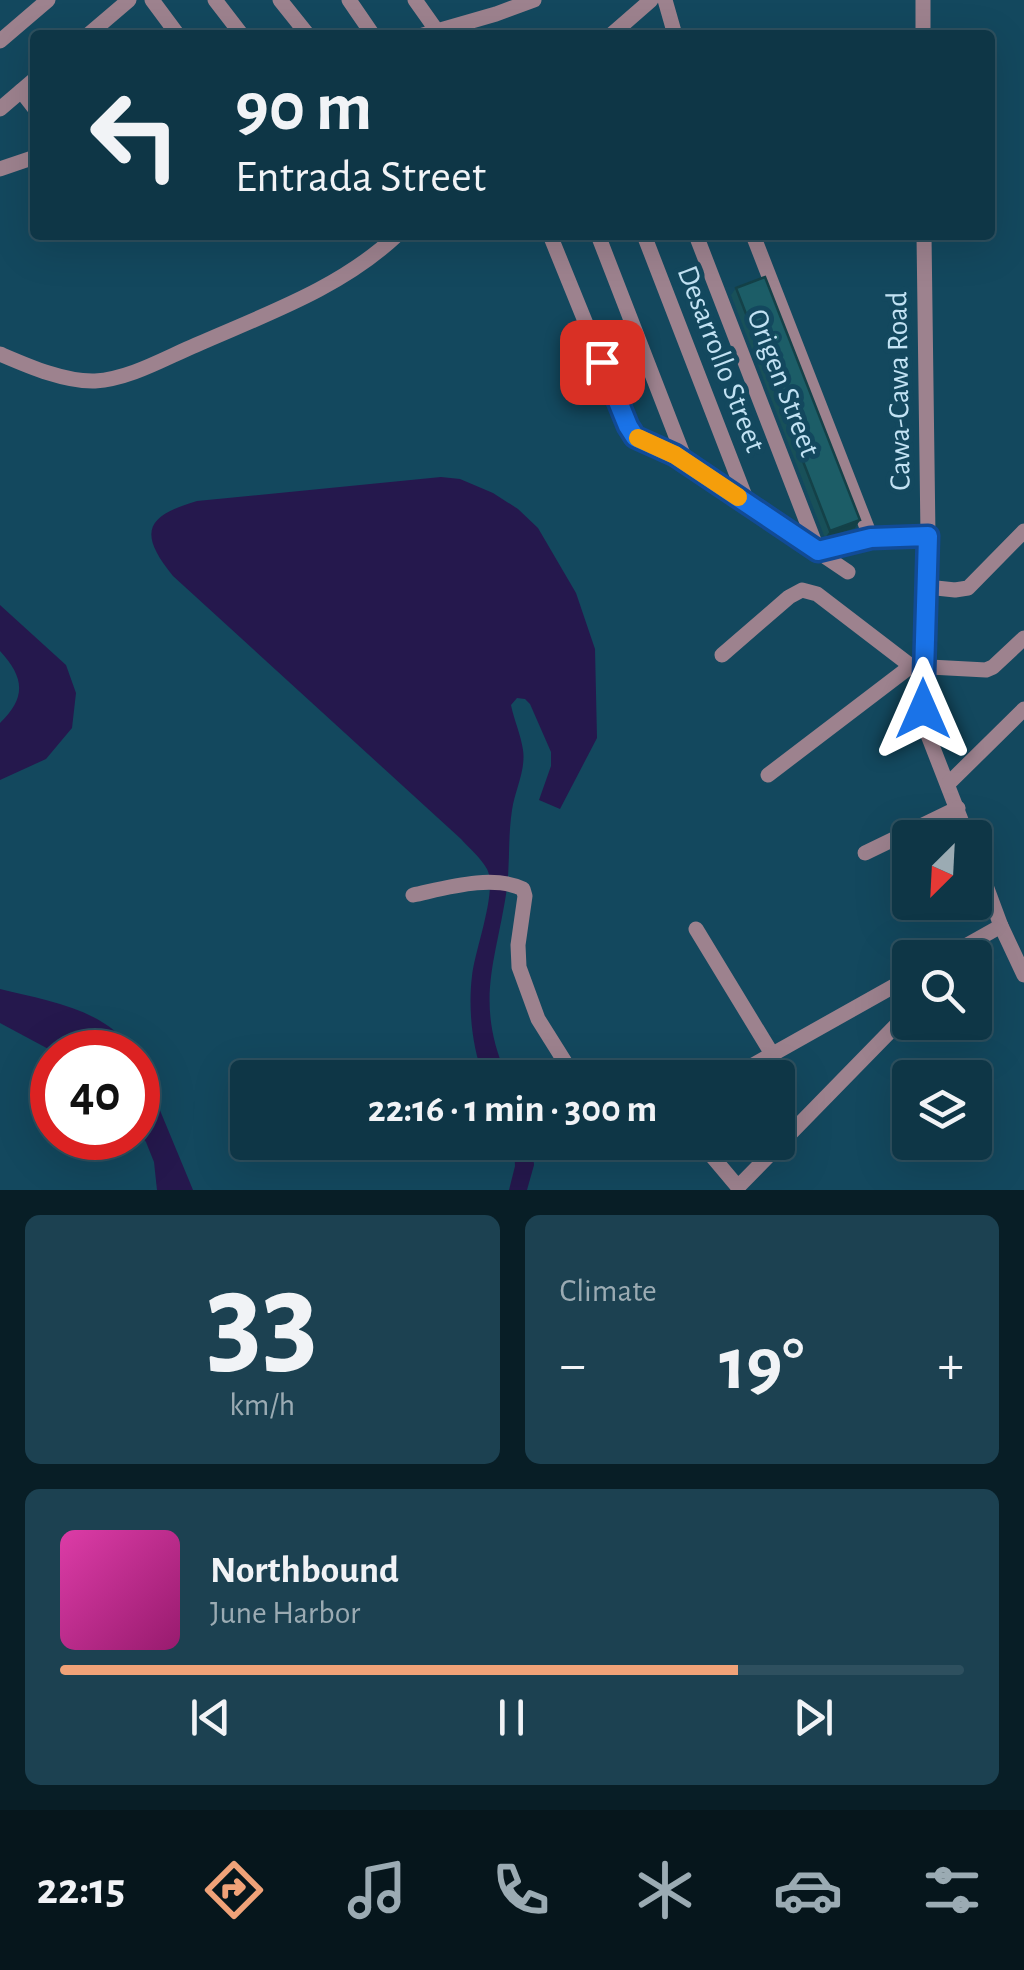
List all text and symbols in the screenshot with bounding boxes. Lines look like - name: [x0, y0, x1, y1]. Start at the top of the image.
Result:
- icon: left: [70, 70, 200, 200]
- text: 90 m: [235, 73, 372, 143]
- text: Entrada Street: [235, 155, 486, 200]
- street label: Desarrollo Street: [672, 262, 770, 457]
- street label: Cawa-Cawa Road: [882, 291, 916, 491]
- street label: Origen Street: [741, 305, 825, 461]
- pin: [560, 320, 645, 405]
- icon: arrive: [575, 335, 630, 390]
- position arrow: [871, 657, 975, 761]
- north arrow: [892, 820, 992, 920]
- map controls: [892, 820, 992, 1160]
- button: search: [892, 940, 992, 1040]
- speed limit sign: 40: [30, 1030, 160, 1160]
- button: layers: [892, 1060, 992, 1160]
- text: 22:16 · 1 min · 300 m: [368, 1091, 657, 1129]
- text: 33: [206, 1256, 318, 1386]
- text: Climate: [560, 1275, 657, 1307]
- text: 19°: [719, 1328, 804, 1403]
- text: −: [560, 1338, 586, 1393]
- text: +: [938, 1338, 964, 1393]
- text: km/h: [229, 1389, 295, 1421]
- text: Northbound: [210, 1552, 399, 1590]
- text: June Harbor: [210, 1597, 360, 1629]
- icon: previous: [183, 1690, 238, 1745]
- icon: pause: [484, 1690, 539, 1745]
- icon: next: [786, 1690, 841, 1745]
- icon: directions: [199, 1855, 269, 1925]
- icon: music: [342, 1855, 412, 1925]
- icon: phone: [486, 1855, 556, 1925]
- icon: climate: [630, 1855, 700, 1925]
- icon: car: [773, 1855, 843, 1925]
- icon: filters: [917, 1855, 987, 1925]
- text: 22:15: [37, 1867, 125, 1912]

